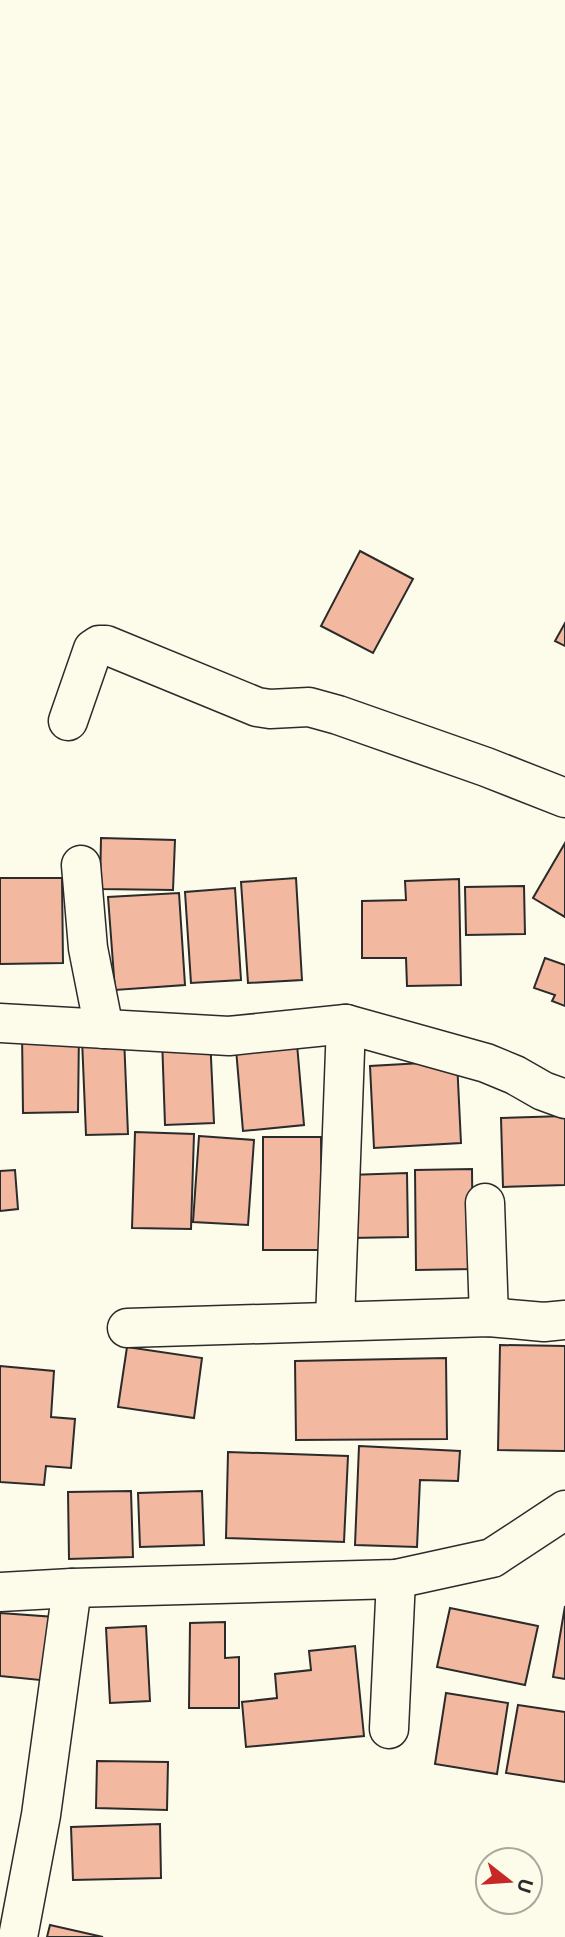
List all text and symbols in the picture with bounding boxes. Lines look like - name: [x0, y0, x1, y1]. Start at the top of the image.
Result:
- north arrow: [474, 1846, 544, 1916]
- text: U: [511, 1875, 540, 1897]

